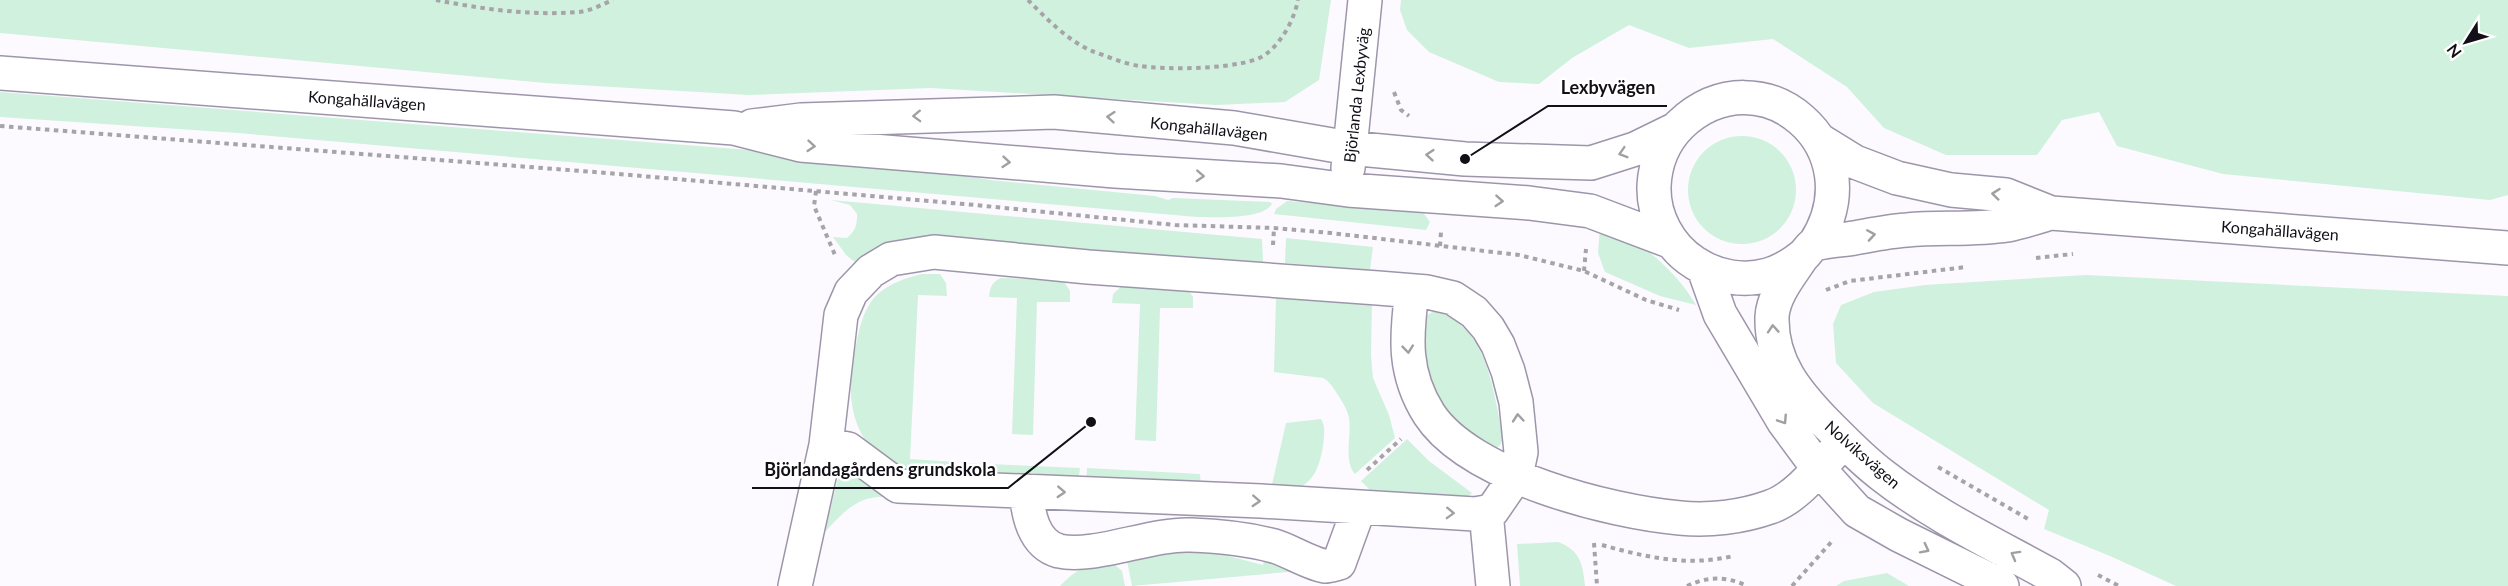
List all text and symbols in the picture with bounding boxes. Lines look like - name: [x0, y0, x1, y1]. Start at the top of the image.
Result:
- north arrow: [2436, 12, 2496, 72]
- street label: Björlanda Lexbyväg: [1339, 26, 1373, 164]
- text: N: [2442, 41, 2465, 62]
- callout: Lexbyvägen: [1548, 70, 1667, 106]
- text: Lexbyvägen: [1561, 76, 1655, 98]
- street label: Kongahällavägen: [307, 86, 427, 114]
- one-way arrow: [912, 110, 921, 123]
- one-way arrow: [1107, 111, 1116, 124]
- street label: Kongahällavägen: [1149, 112, 1269, 144]
- one-way arrow: [807, 139, 816, 152]
- one-way arrow: [1618, 146, 1629, 158]
- one-way arrow: [1425, 149, 1434, 162]
- one-way arrow: [1001, 155, 1010, 168]
- one-way arrow: [1196, 169, 1205, 182]
- one-way arrow: [1992, 188, 2001, 201]
- one-way arrow: [1495, 194, 1504, 207]
- street label: Kongahällavägen: [2220, 216, 2340, 244]
- one-way arrow: [1867, 230, 1876, 242]
- one-way arrow: [1767, 324, 1780, 333]
- one-way arrow: [1401, 345, 1413, 354]
- one-way arrow: [1512, 413, 1525, 422]
- one-way arrow: [1776, 413, 1787, 424]
- street label: Nolviksvägen: [1822, 416, 1904, 492]
- callout: Björlandagårdens grundskola: [752, 452, 1008, 488]
- text: Björlandagårdens grundskola: [764, 458, 996, 480]
- one-way arrow: [1056, 486, 1065, 499]
- one-way arrow: [1251, 495, 1260, 508]
- one-way arrow: [1446, 506, 1455, 519]
- one-way arrow: [1918, 541, 1929, 553]
- one-way arrow: [2011, 551, 2021, 562]

